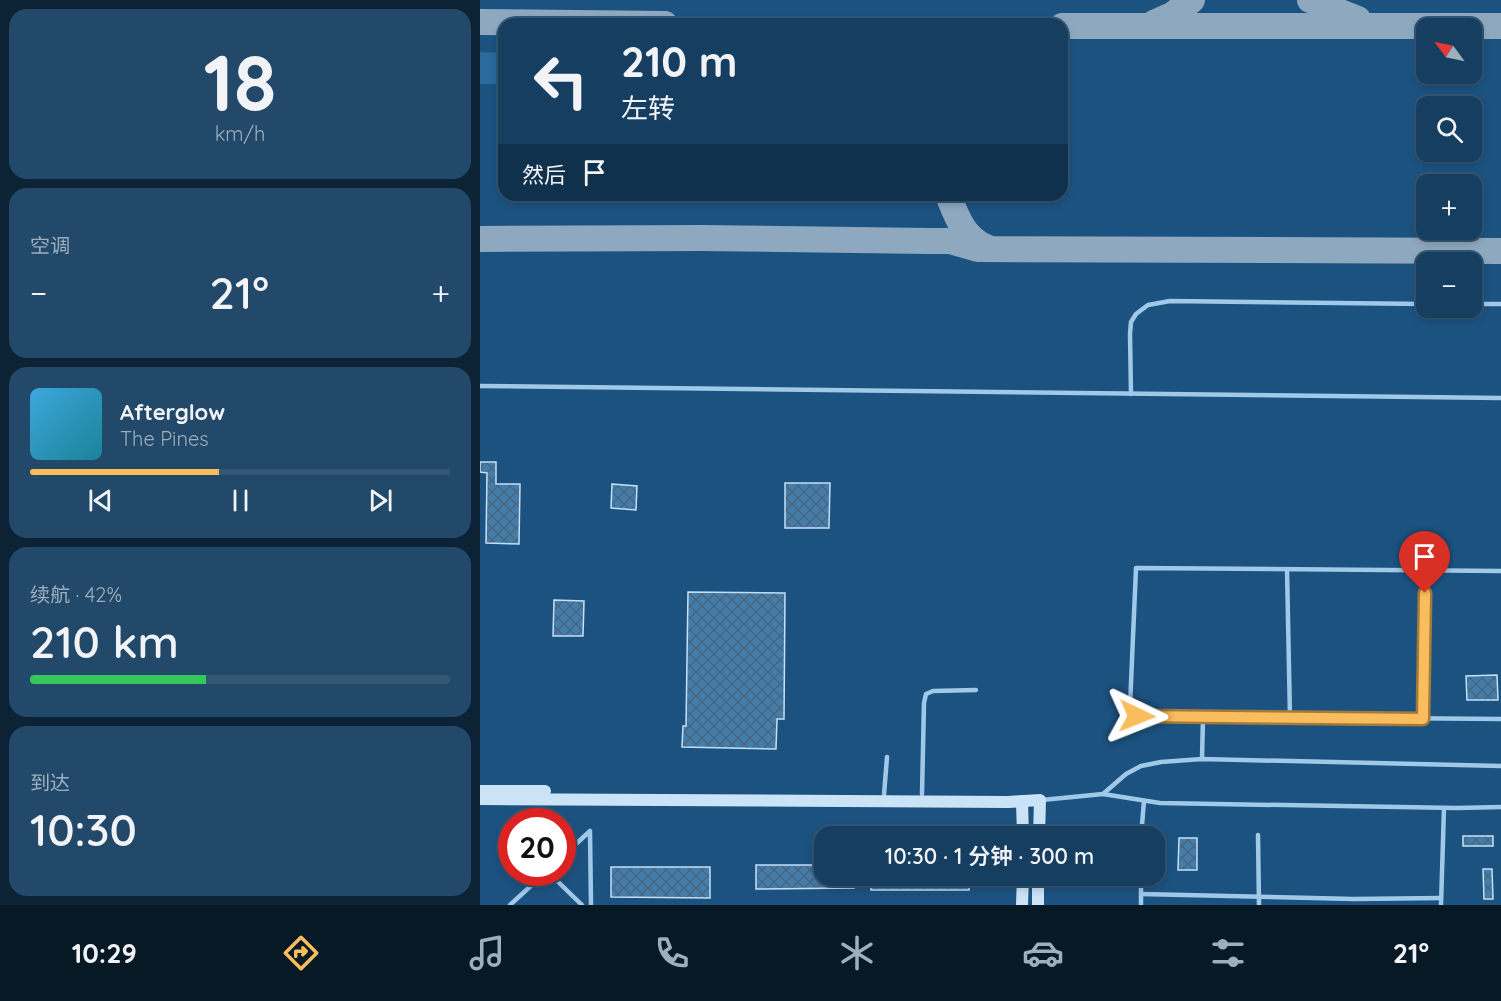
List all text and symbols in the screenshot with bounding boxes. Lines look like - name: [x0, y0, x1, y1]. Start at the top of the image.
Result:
- north arrow: [1416, 18, 1482, 84]
- map controls: [1416, 18, 1482, 318]
- text: 18: [203, 33, 277, 131]
- text: 210 m: [621, 35, 738, 88]
- icon: left: [522, 42, 600, 120]
- text: 左转: [621, 91, 675, 125]
- button: search: [1416, 96, 1482, 162]
- text: km/h: [215, 121, 265, 146]
- icon: arrive: [578, 156, 611, 189]
- text: 然后: [522, 161, 566, 189]
- button: +: [1416, 174, 1482, 240]
- text: 空调: [30, 233, 70, 258]
- button: −: [1416, 252, 1482, 318]
- text: 21°: [210, 264, 269, 320]
- text: −: [30, 272, 47, 313]
- text: +: [431, 272, 450, 313]
- text: Afterglow: [120, 398, 225, 426]
- text: The Pines: [120, 426, 209, 451]
- icon: previous: [84, 484, 117, 517]
- icon: pause: [224, 484, 257, 517]
- icon: next: [364, 484, 397, 517]
- pin: [1399, 531, 1450, 593]
- icon: arrive: [1408, 540, 1441, 573]
- text: 续航 · 42%: [30, 582, 122, 607]
- text: 210 km: [30, 613, 179, 669]
- position arrow: [1105, 684, 1169, 748]
- text: 到达: [30, 770, 70, 795]
- text: 10:30: [30, 801, 137, 857]
- speed limit sign: 20: [498, 808, 576, 886]
- text: 10:30 · 1 分钟 · 300 m: [885, 842, 1094, 870]
- icon: directions: [280, 932, 322, 974]
- icon: music: [466, 932, 508, 974]
- icon: phone: [651, 932, 693, 974]
- icon: climate: [836, 932, 878, 974]
- icon: car: [1022, 932, 1064, 974]
- icon: filters: [1207, 932, 1249, 974]
- text: 10:29: [72, 936, 137, 970]
- text: 21°: [1393, 936, 1429, 970]

